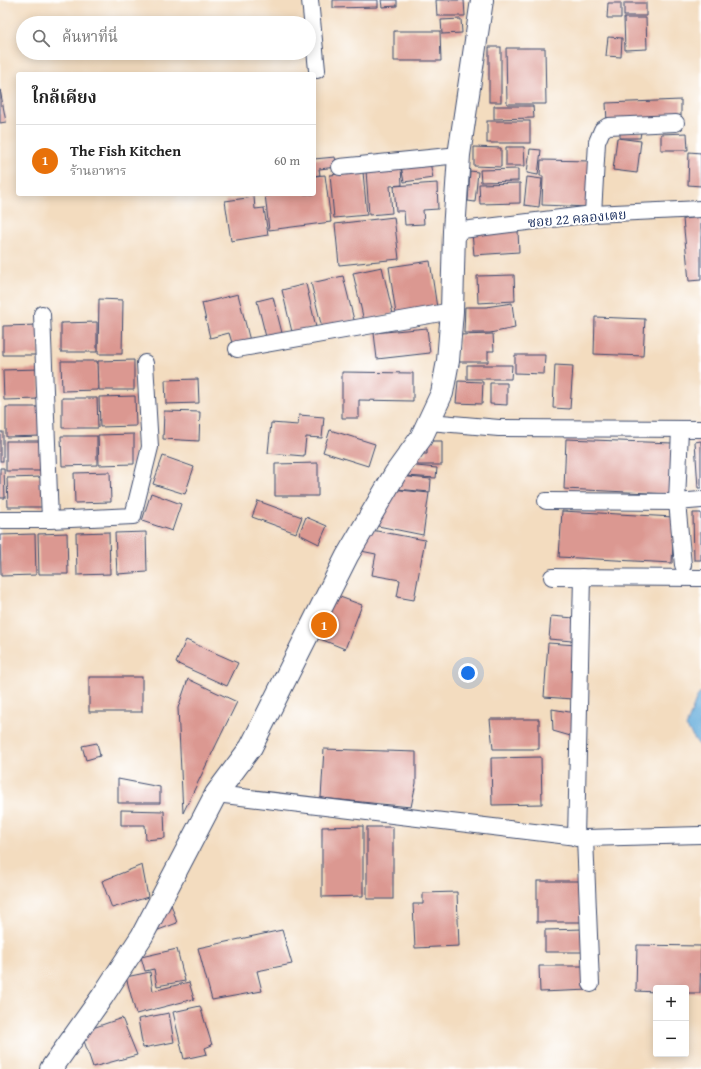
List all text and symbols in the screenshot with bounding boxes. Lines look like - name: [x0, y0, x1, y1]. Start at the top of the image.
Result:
- search box: [16, 16, 316, 60]
- text: ค้นหาที่นี่: [62, 26, 118, 47]
- icon: search: [30, 27, 52, 49]
- text: ใกล้เคียง: [32, 84, 97, 109]
- text: The Fish Kitchen: [70, 140, 181, 161]
- text: 1: [42, 151, 48, 170]
- text: 60 m: [274, 151, 300, 170]
- text: ร้านอาหาร: [70, 161, 126, 180]
- street label: ซอย 22 คลองเตย: [527, 204, 627, 232]
- pin: 1: [311, 610, 337, 640]
- your location: [458, 663, 478, 683]
- map controls: [653, 985, 689, 1057]
- button: +: [653, 985, 689, 1021]
- button: −: [653, 1021, 689, 1057]

